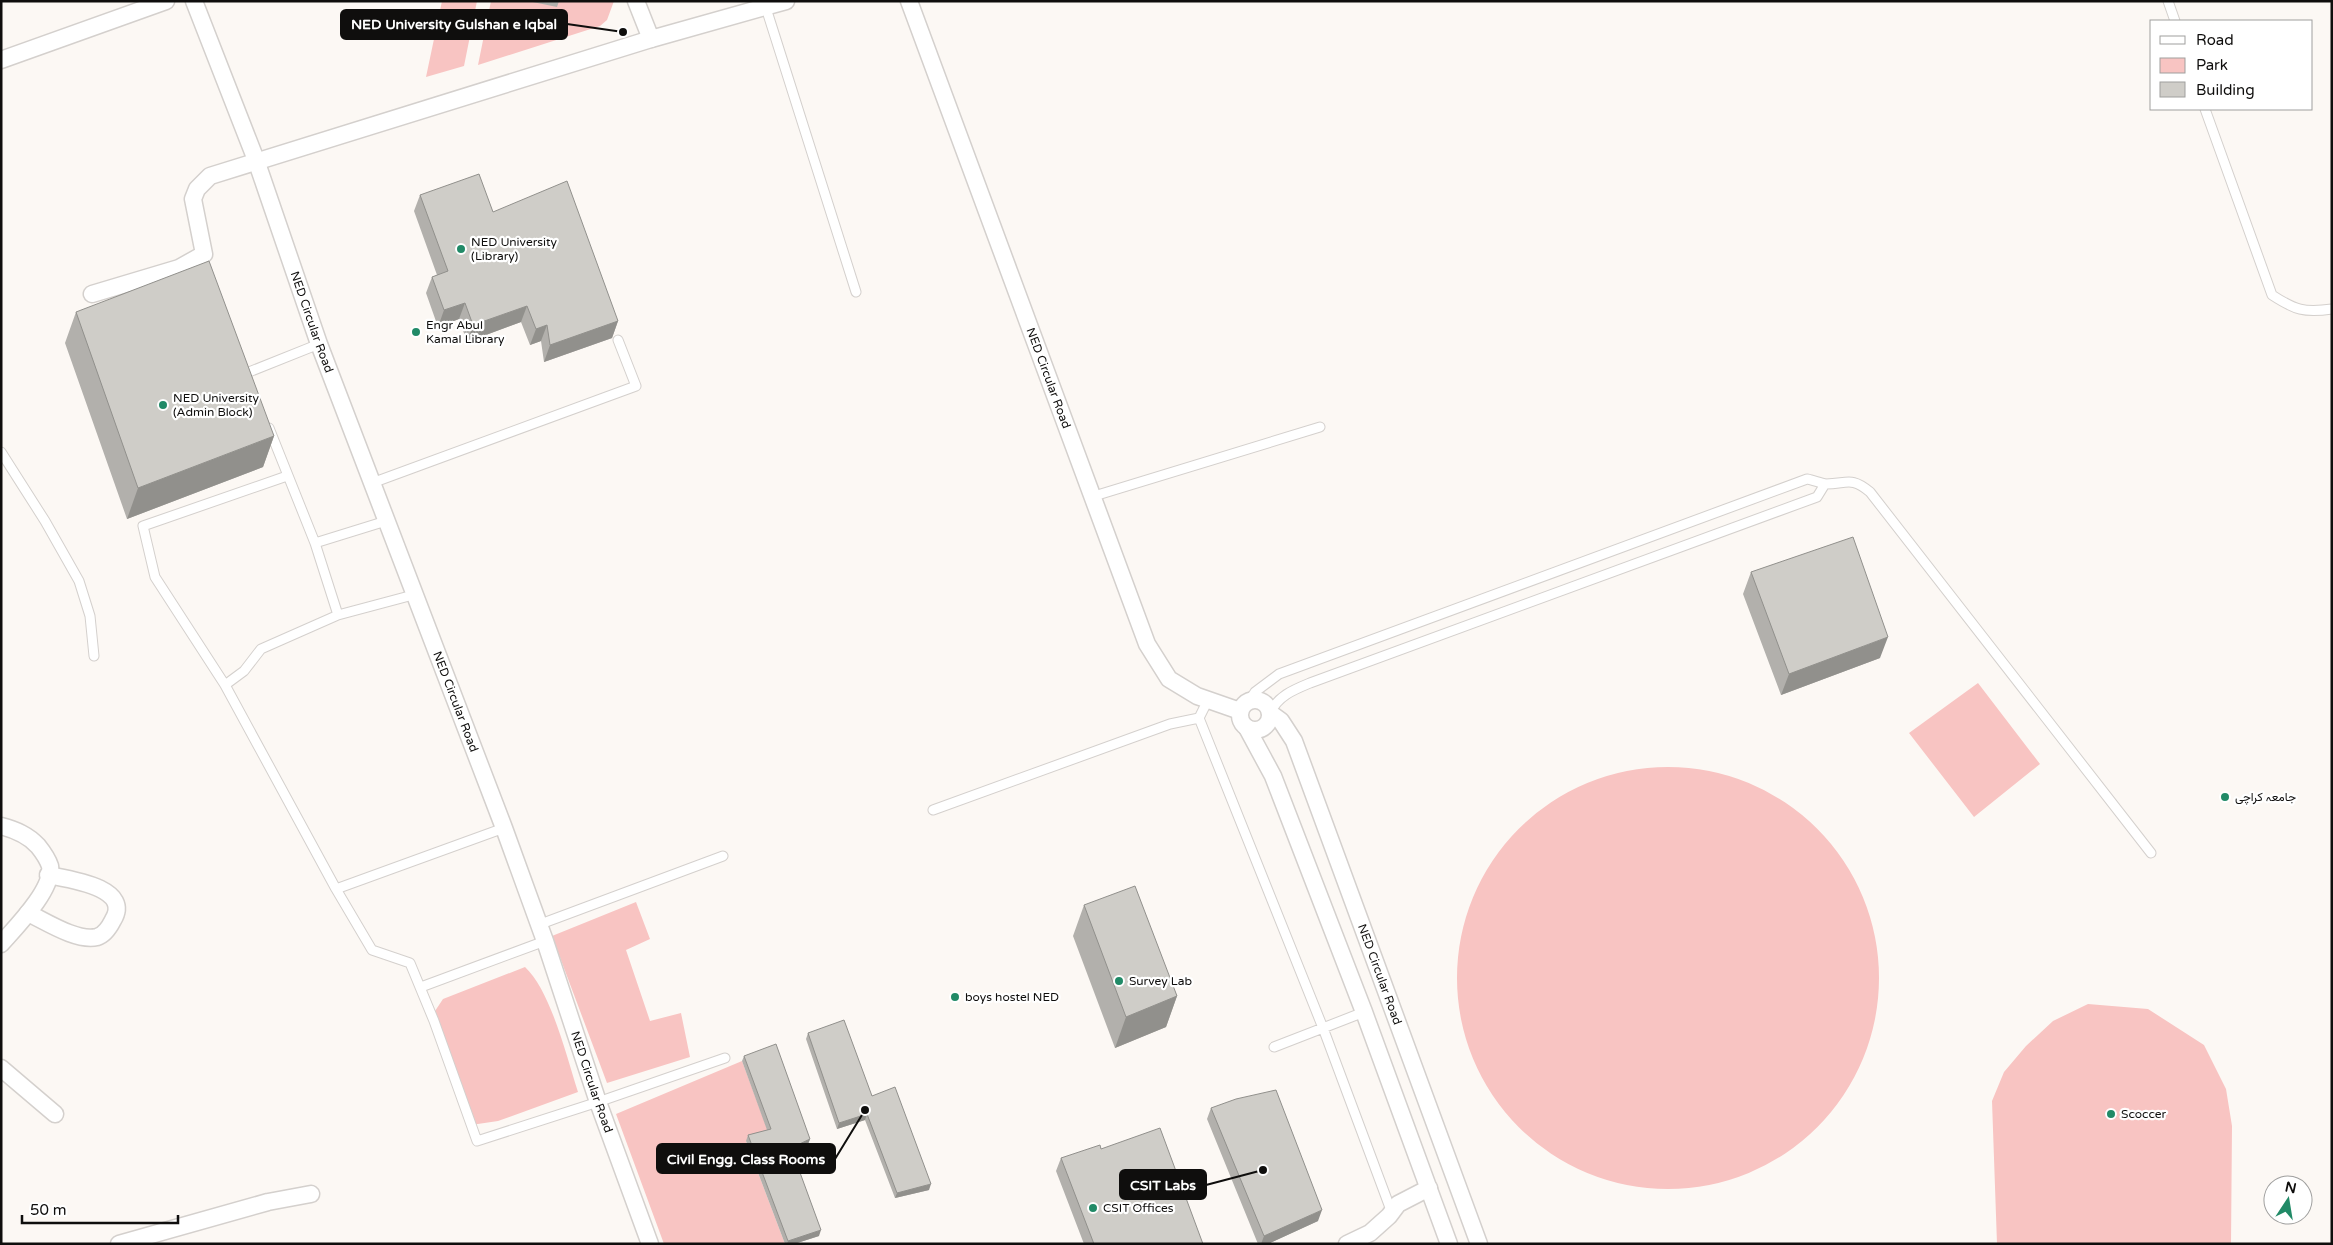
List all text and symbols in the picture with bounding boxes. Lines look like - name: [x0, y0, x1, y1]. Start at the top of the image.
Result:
- callout: NED University Gulshan e Iqbal: [341, 10, 567, 39]
- text: NED University Gulshan e Iqbal: [351, 16, 557, 33]
- legend: [2150, 20, 2313, 110]
- text: Road: [2196, 31, 2234, 49]
- text: Park: [2196, 56, 2228, 74]
- text: Building: [2196, 81, 2255, 99]
- place label: NED University (Library): [471, 235, 558, 263]
- marker: NED University (Library): [455, 243, 467, 255]
- street label: NED Circular Road: [288, 269, 336, 375]
- place label: Engr Abul Kamal Library: [426, 318, 505, 346]
- marker: Engr Abul Kamal Library: [410, 326, 422, 338]
- street label: NED Circular Road: [1023, 326, 1074, 430]
- place label: NED University (Admin Block): [173, 391, 260, 419]
- marker: NED University (Admin Block): [157, 399, 169, 411]
- street label: NED Circular Road: [430, 649, 481, 754]
- place label: جامعہ کراچی: [2235, 790, 2296, 805]
- marker: جامعہ کراچی: [2219, 791, 2231, 803]
- street label: NED Circular Road: [1355, 922, 1405, 1027]
- place label: Survey Lab: [1129, 974, 1192, 988]
- marker: Survey Lab: [1113, 975, 1125, 987]
- place label: boys hostel NED: [965, 990, 1059, 1004]
- marker: boys hostel NED: [949, 991, 961, 1003]
- street label: NED Circular Road: [568, 1029, 616, 1135]
- place label: Scoccer: [2121, 1107, 2167, 1121]
- marker: Scoccer: [2105, 1108, 2117, 1120]
- callout: Civil Engg. Class Rooms: [657, 1144, 835, 1173]
- text: Civil Engg. Class Rooms: [667, 1151, 825, 1168]
- callout: CSIT Labs: [1120, 1170, 1206, 1199]
- north arrow: [2263, 1175, 2313, 1225]
- text: CSIT Labs: [1130, 1177, 1196, 1194]
- text: N: [2283, 1178, 2298, 1197]
- scale bar: [22, 1192, 179, 1224]
- text: 50 m: [30, 1201, 67, 1219]
- place label: CSIT Offices: [1103, 1201, 1174, 1215]
- marker: CSIT Offices: [1087, 1202, 1099, 1214]

